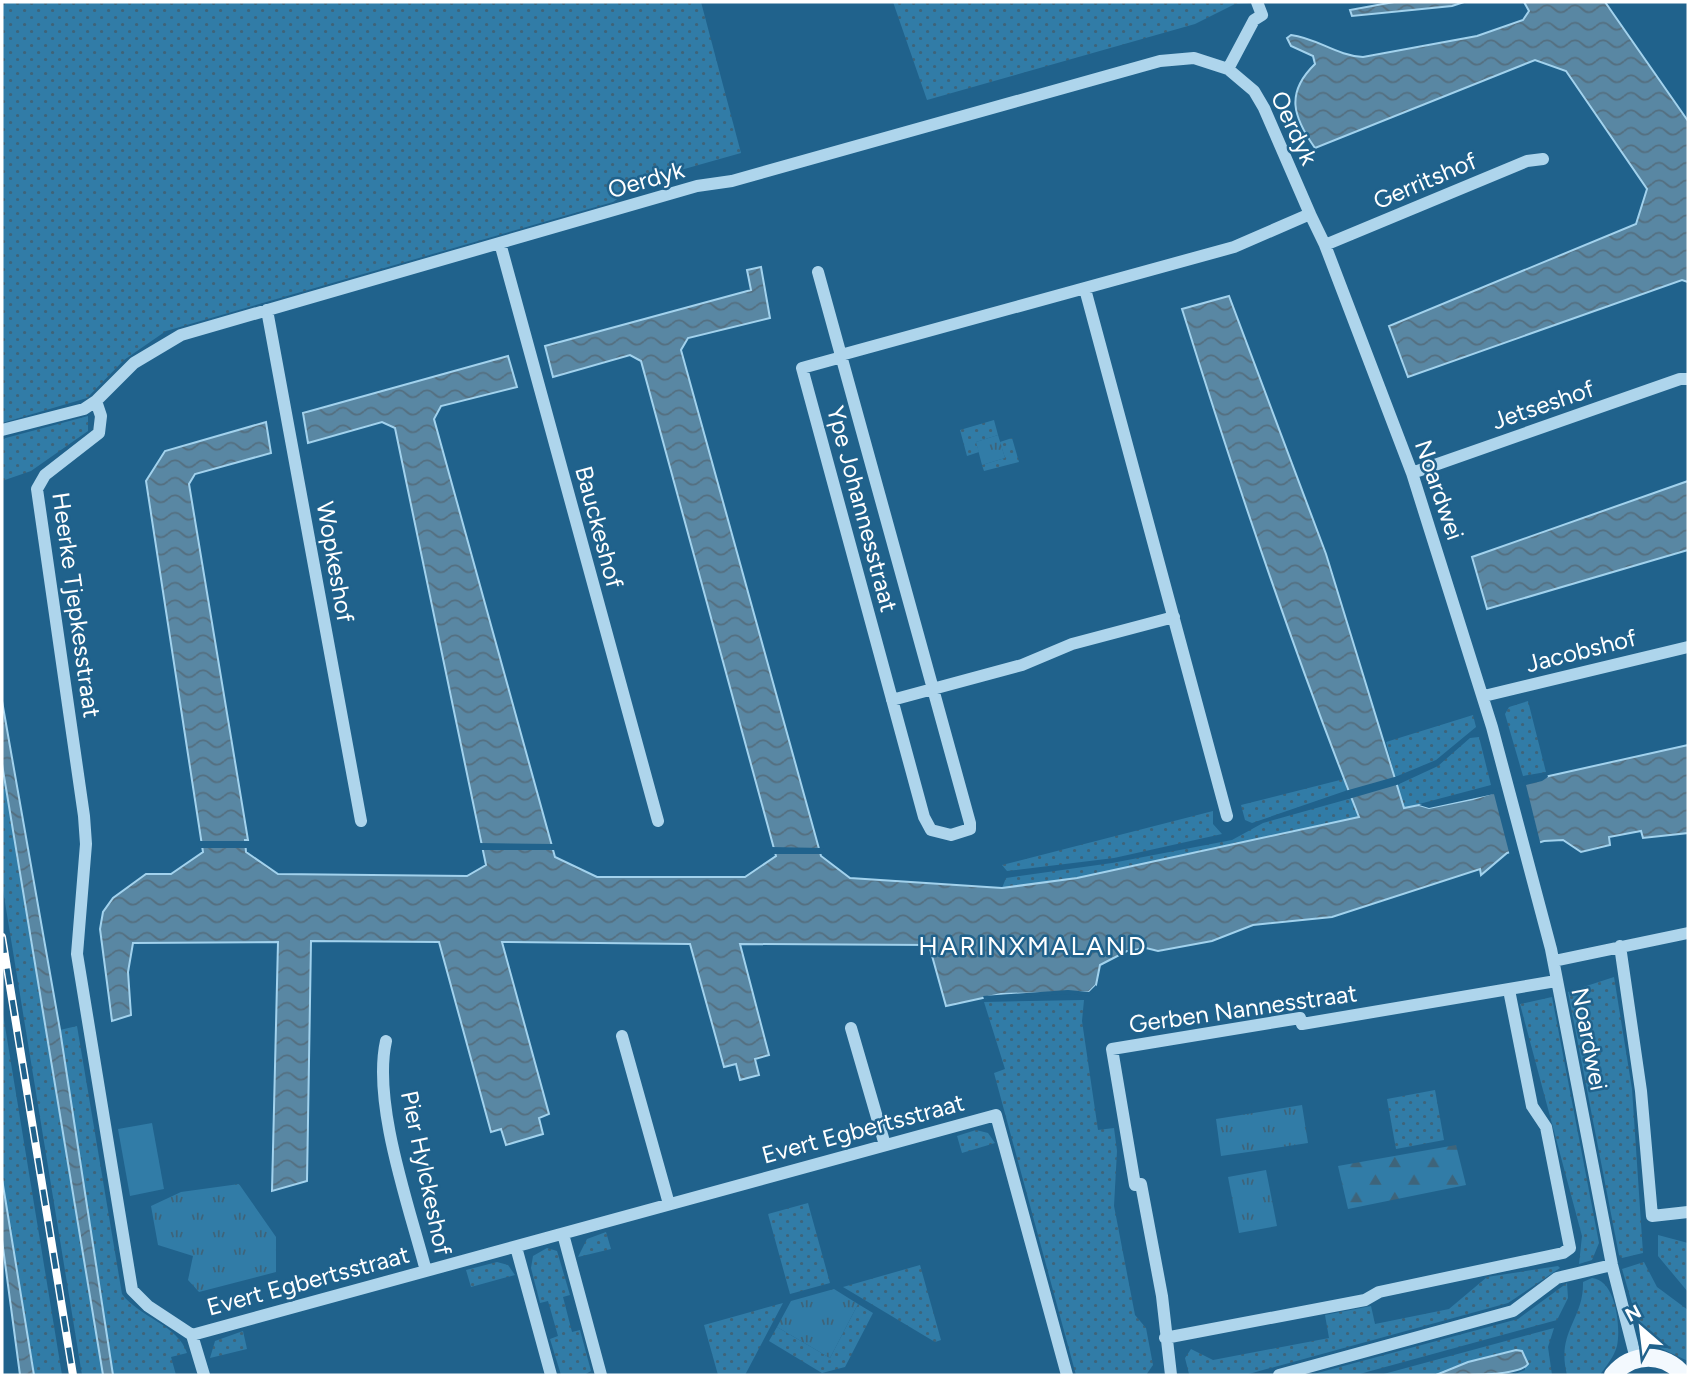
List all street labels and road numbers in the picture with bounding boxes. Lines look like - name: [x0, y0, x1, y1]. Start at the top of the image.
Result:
- street label: Oerdyk: [1265, 86, 1324, 170]
- street label: Gerritshof: [1369, 146, 1481, 215]
- street label: Oerdyk: [604, 155, 688, 204]
- street label: Jetseshof: [1488, 373, 1598, 436]
- street label: Ype Johannesstraat: [821, 403, 904, 615]
- street label: Noardwei: [1409, 436, 1470, 544]
- street label: Bauckeshof: [569, 463, 630, 591]
- street label: Heerke Tjepkesstraat: [46, 490, 107, 720]
- street label: Wopkeshof: [311, 499, 360, 625]
- street label: Jacobshof: [1523, 623, 1639, 678]
- street label: Gerben Nannesstraat: [1127, 978, 1359, 1039]
- street label: Noardwei: [1565, 985, 1614, 1093]
- street label: Pier Hylckeshof: [395, 1088, 458, 1258]
- street label: Evert Egbertsstraat: [758, 1088, 967, 1169]
- street label: Evert Egbertsstraat: [203, 1240, 412, 1321]

